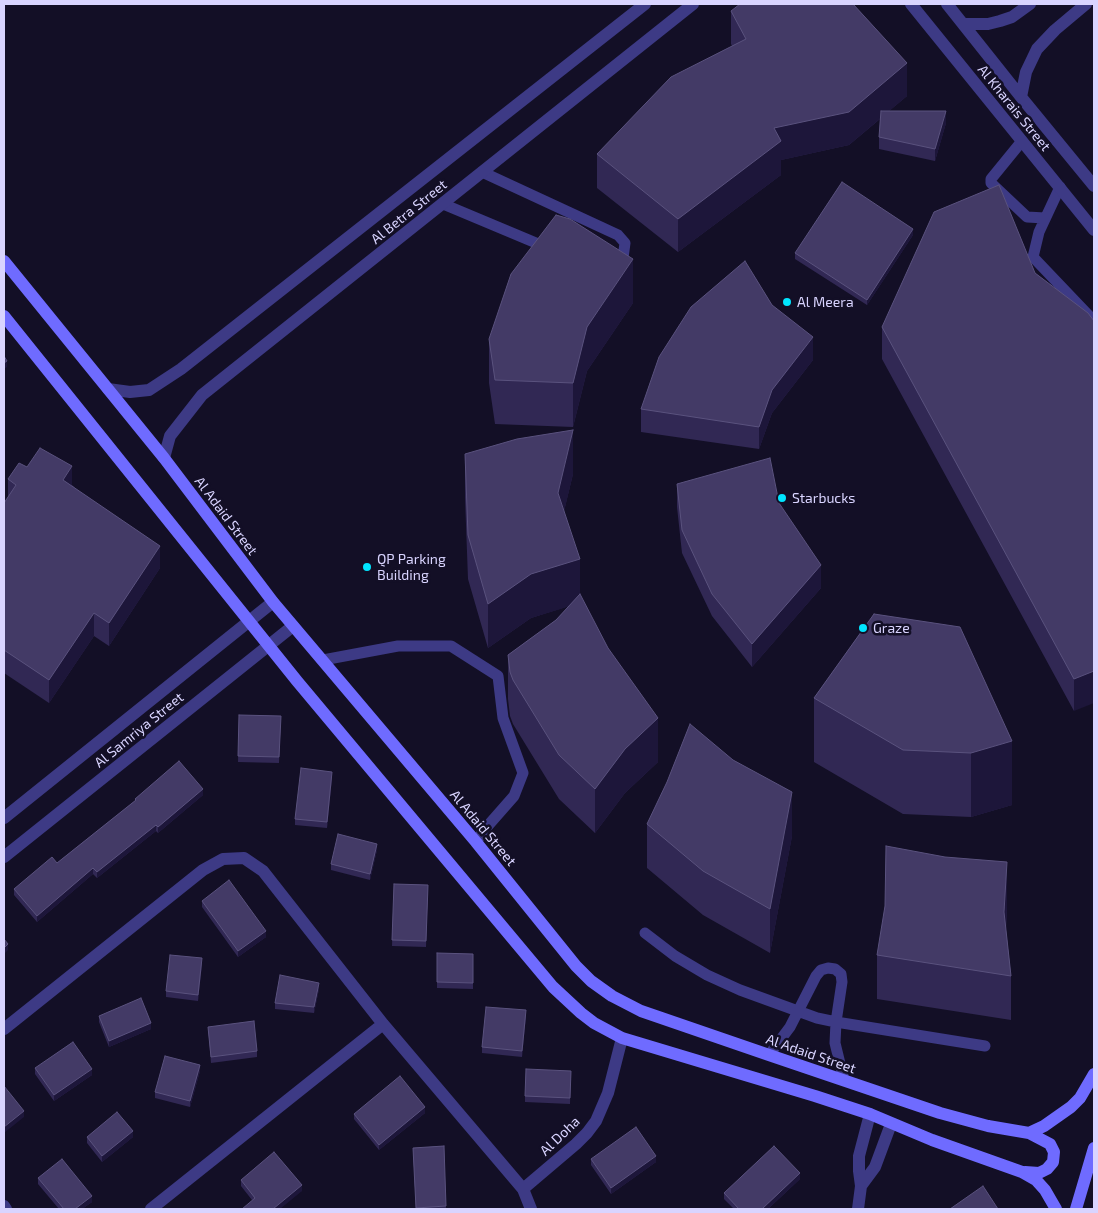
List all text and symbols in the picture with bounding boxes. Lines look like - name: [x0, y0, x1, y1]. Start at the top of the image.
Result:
- street label: Al Kharais Street: [974, 62, 1054, 154]
- street label: Al Betra Street: [368, 176, 450, 248]
- place label: Al Meera: [797, 294, 854, 310]
- marker: Al Meera: [781, 296, 793, 308]
- street label: Al Adaid Street: [191, 473, 261, 559]
- place label: Starbucks: [792, 490, 855, 506]
- marker: Starbucks: [776, 492, 788, 504]
- place label: QP Parking Building: [377, 551, 446, 584]
- marker: QP Parking Building: [361, 561, 373, 573]
- place label: Graze: [873, 620, 910, 636]
- marker: Graze: [857, 622, 869, 634]
- street label: Al Samriya Street: [91, 689, 187, 771]
- street label: Al Adaid Street: [446, 787, 520, 869]
- street label: Al Adaid Street: [764, 1031, 858, 1077]
- street label: Al Doha: [537, 1113, 583, 1159]

